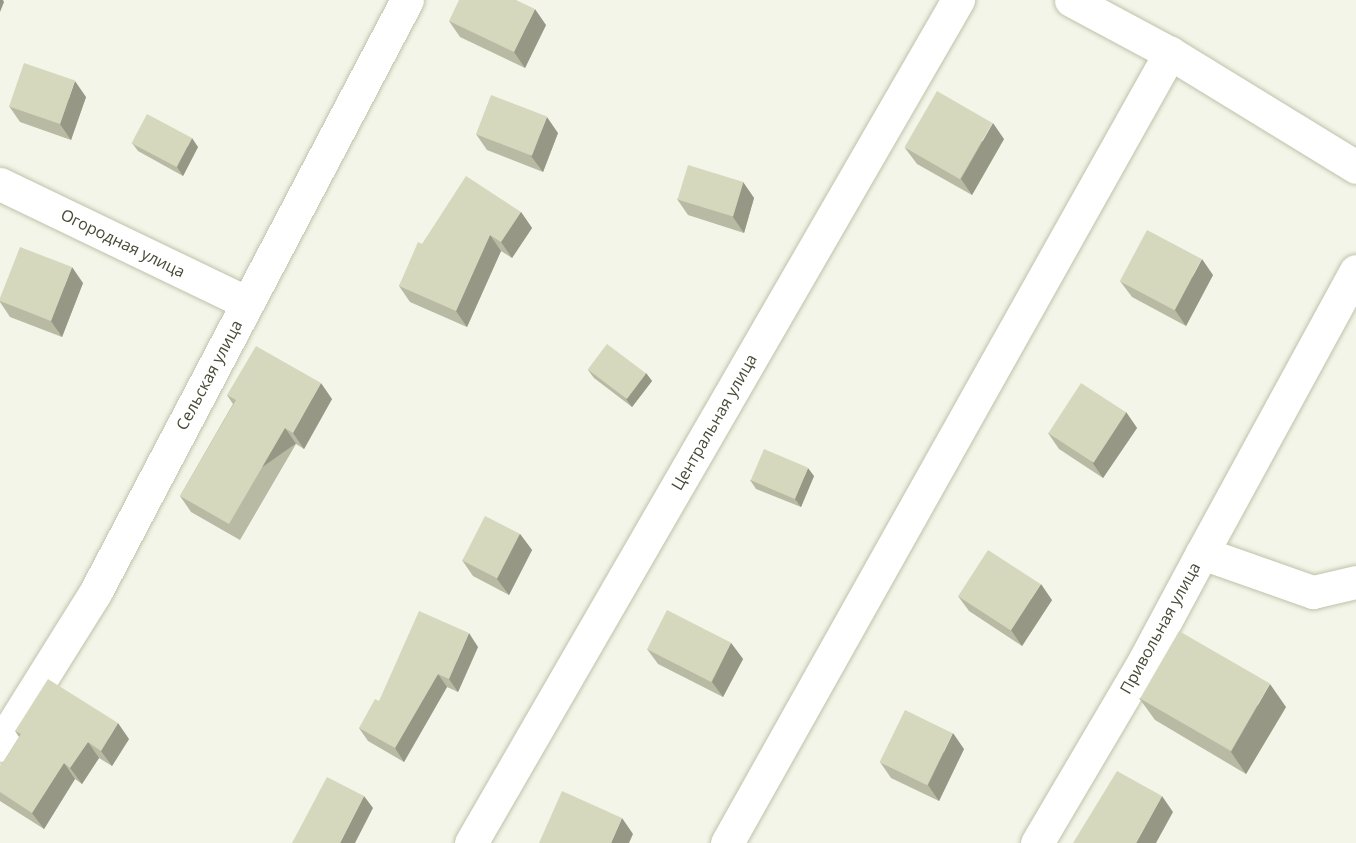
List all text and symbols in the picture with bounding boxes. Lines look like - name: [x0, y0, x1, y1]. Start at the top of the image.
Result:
- street label: Огородная улица: [58, 205, 188, 281]
- street label: Сельская улица: [172, 317, 246, 433]
- street label: Центральная улица: [667, 351, 761, 493]
- street label: Привольная улица: [1116, 559, 1204, 697]

